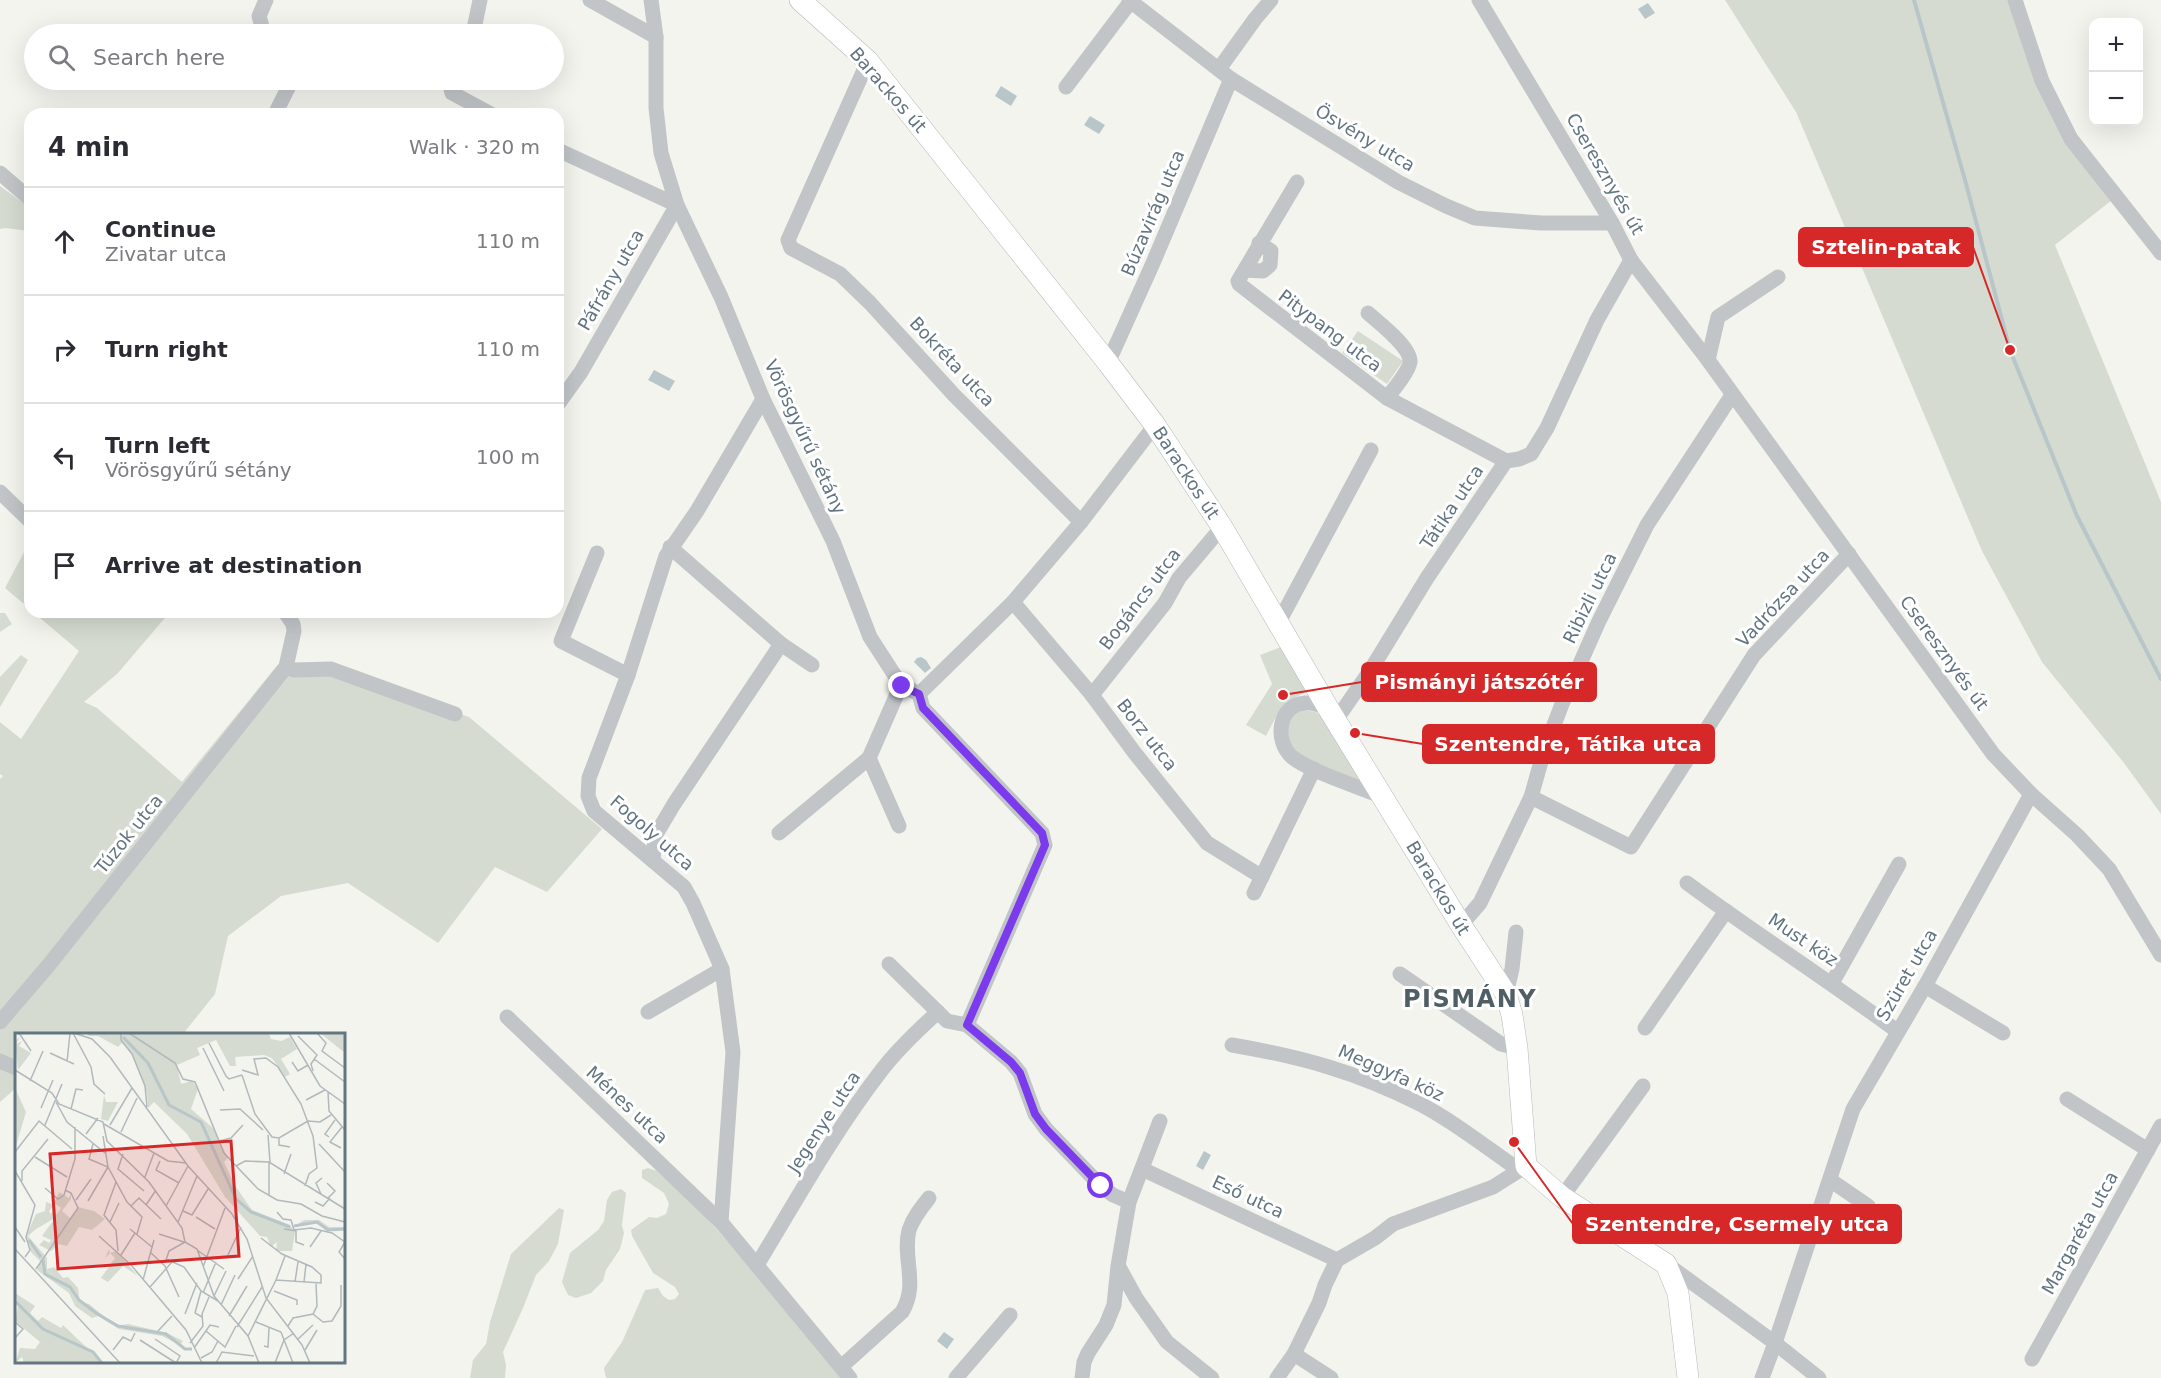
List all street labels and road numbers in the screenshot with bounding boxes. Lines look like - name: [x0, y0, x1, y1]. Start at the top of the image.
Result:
- street label: Barackos út: [846, 43, 931, 137]
- street label: Ösvény utca: [1312, 100, 1419, 176]
- street label: Cseresznyés út: [1562, 109, 1649, 238]
- street label: Búzavirág utca: [1117, 147, 1189, 279]
- street label: Páfrány utca: [573, 226, 648, 334]
- street label: Pitypang utca: [1275, 285, 1386, 376]
- street label: Bokréta utca: [905, 312, 999, 411]
- street label: Vörösgyűrű sétány: [760, 356, 851, 518]
- street label: Barackos út: [1149, 423, 1224, 523]
- street label: Tátika utca: [1415, 460, 1488, 554]
- street label: Bogáncs utca: [1095, 544, 1185, 654]
- street label: Vadrózsa utca: [1732, 544, 1833, 651]
- street label: Ribizli utca: [1559, 549, 1621, 647]
- street label: Cseresznyés út: [1896, 591, 1993, 714]
- street label: Borz utca: [1113, 695, 1182, 775]
- street label: Túzok utca: [90, 790, 167, 878]
- street label: Fogoly utca: [606, 791, 698, 875]
- street label: Barackos út: [1402, 837, 1475, 939]
- street label: Must köz: [1765, 909, 1842, 970]
- street label: Szüret utca: [1872, 925, 1941, 1024]
- street label: Meggyfa köz: [1335, 1040, 1447, 1105]
- street label: Ménes utca: [582, 1062, 672, 1148]
- street label: Jegenye utca: [782, 1067, 864, 1177]
- street label: Margaréta utca: [2037, 1168, 2122, 1298]
- street label: Eső utca: [1209, 1171, 1287, 1222]

